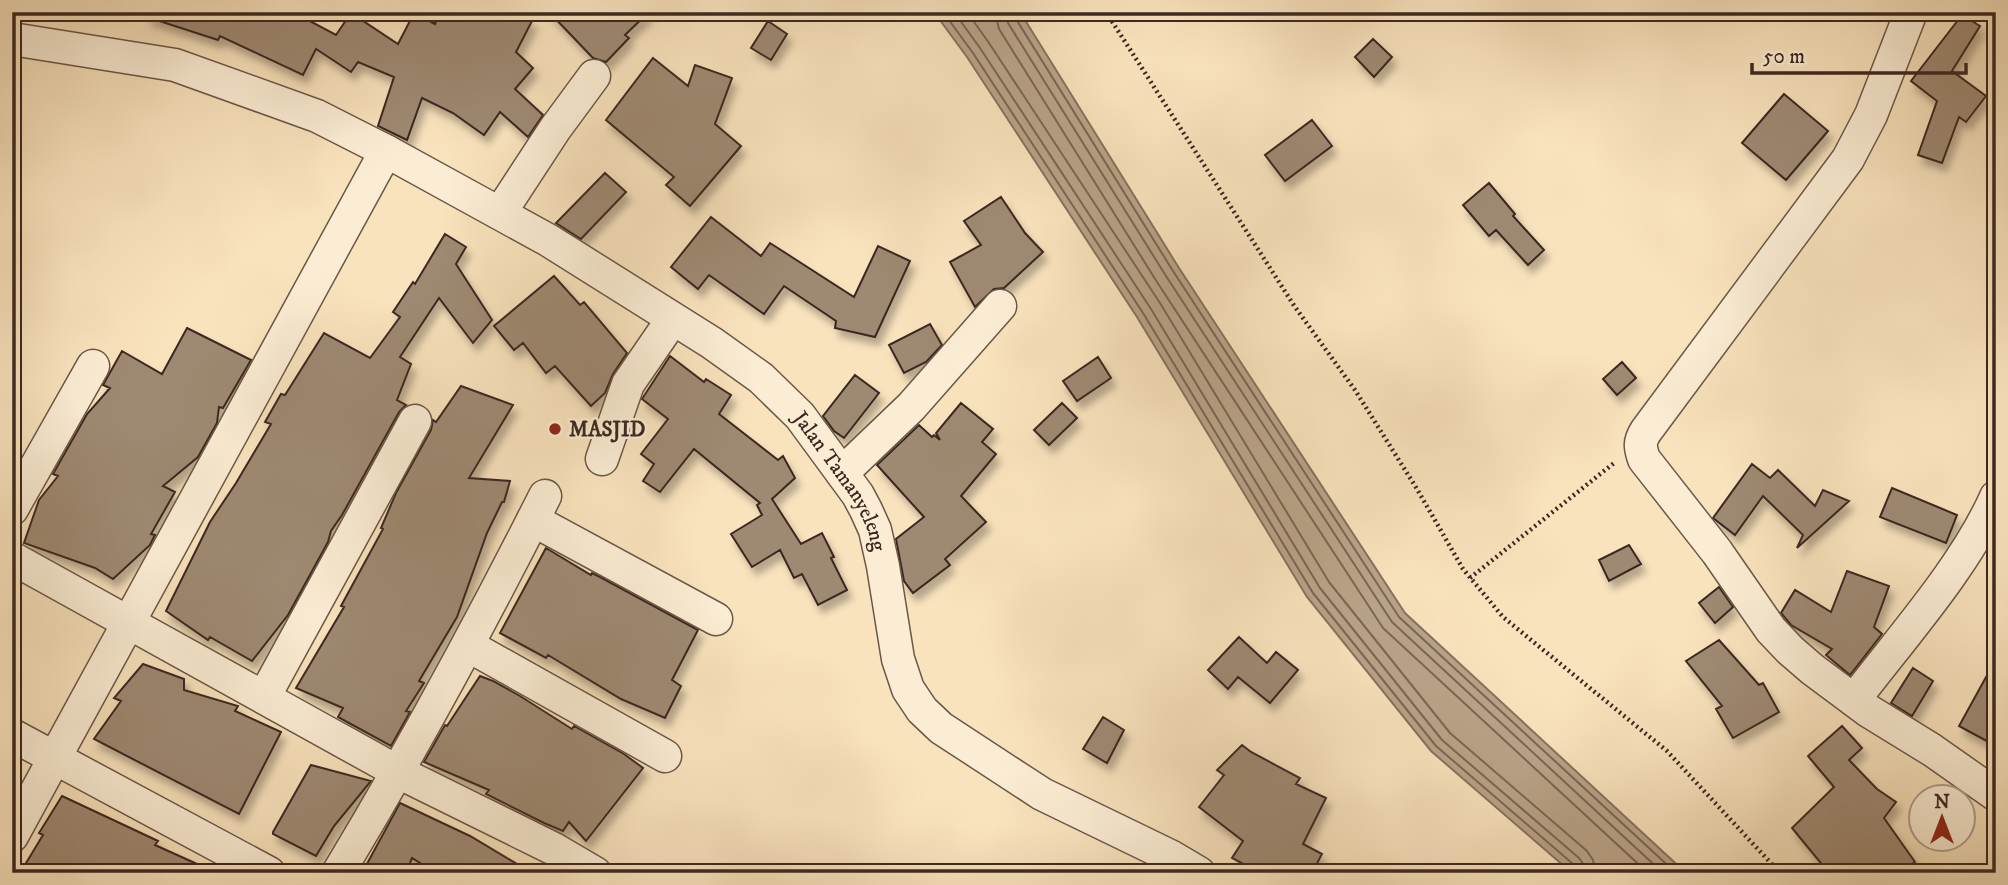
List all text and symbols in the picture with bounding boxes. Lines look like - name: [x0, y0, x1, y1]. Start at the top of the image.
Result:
- scale bar: [1752, 32, 1966, 76]
- text: 50 m: [1763, 44, 1805, 70]
- street label: Jalan Tamanyeleng: [786, 405, 891, 554]
- place label: MASJID: [569, 417, 646, 443]
- marker: MASJID: [547, 421, 563, 437]
- north arrow: [1906, 784, 1976, 854]
- text: N: [1934, 791, 1950, 814]

